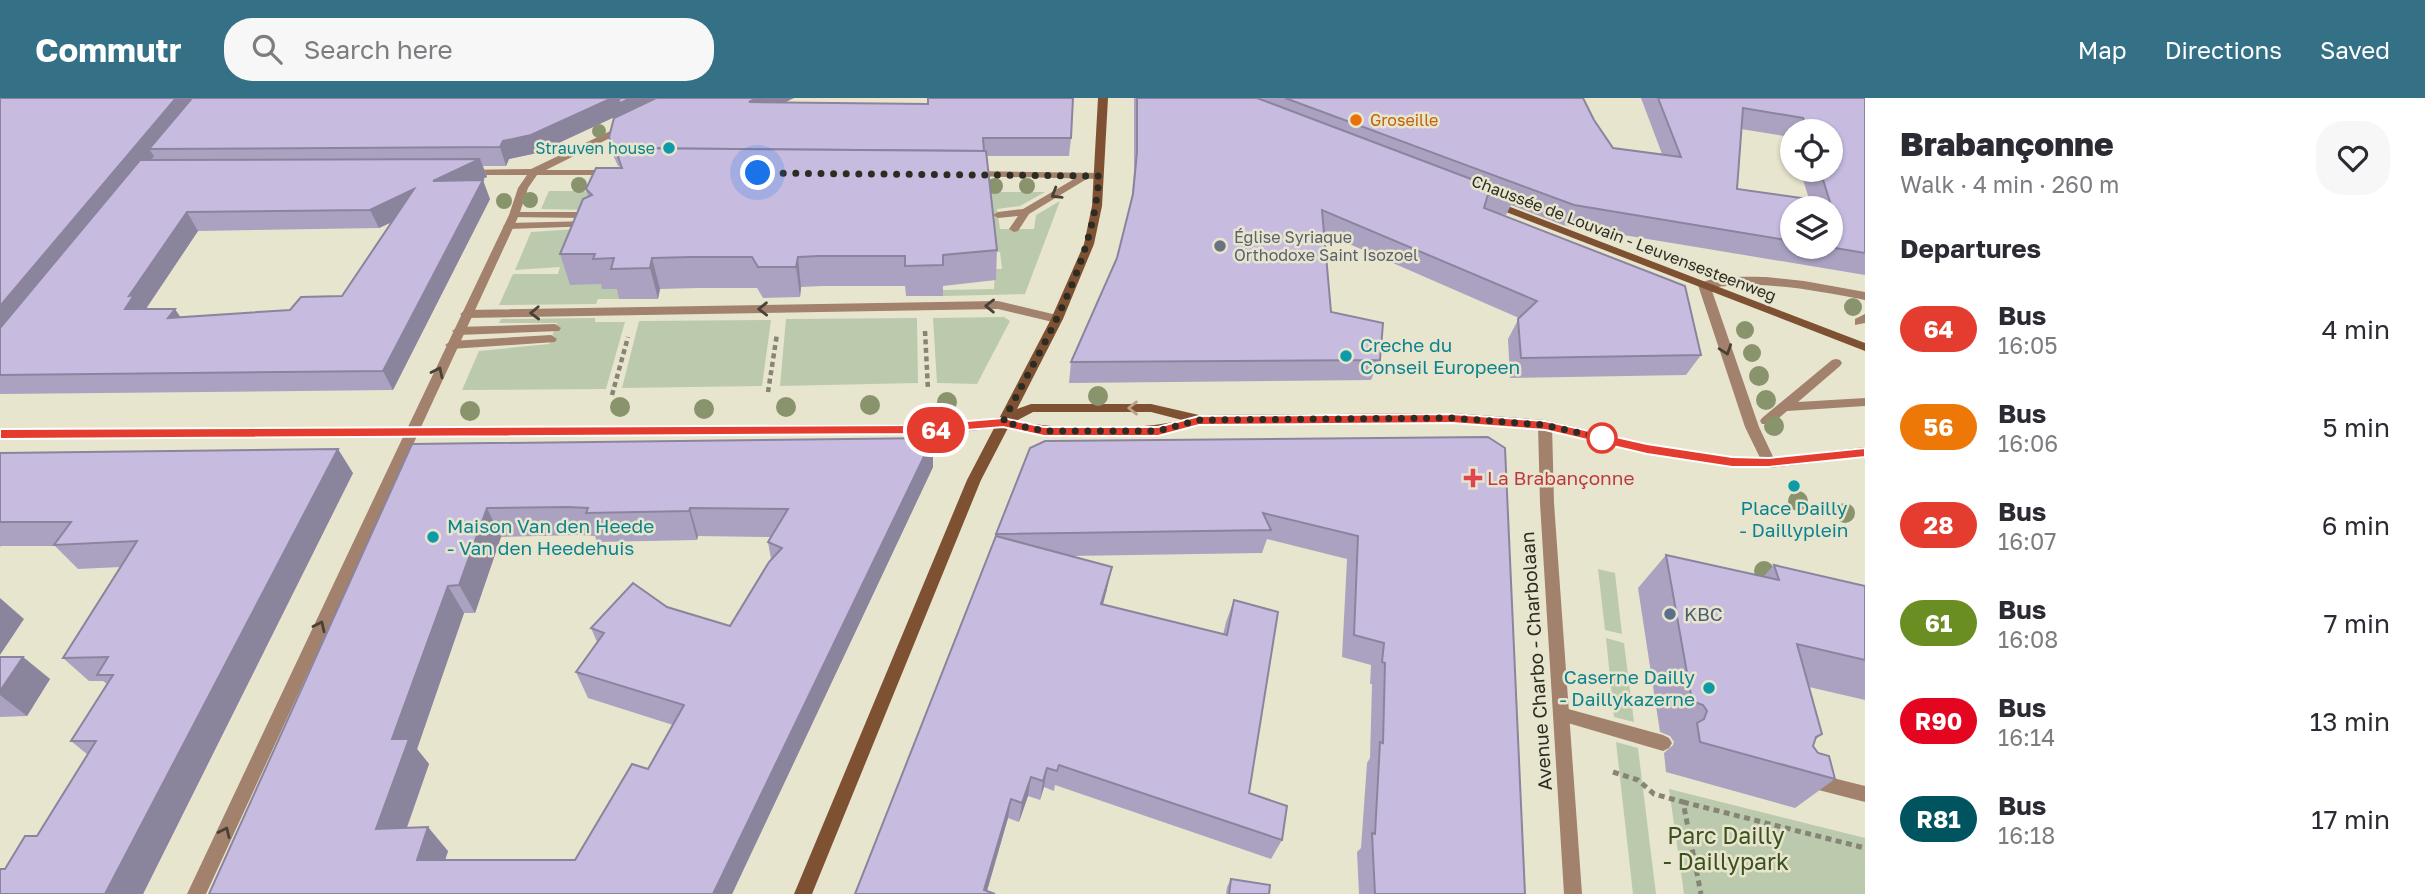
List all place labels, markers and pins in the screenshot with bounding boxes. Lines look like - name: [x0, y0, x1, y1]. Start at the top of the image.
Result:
- place label: Groseille: [1370, 110, 1438, 130]
- marker: Groseille: [1348, 112, 1364, 128]
- place label: Strauven house: [535, 138, 655, 158]
- marker: Strauven house: [661, 140, 677, 156]
- place label: Église Syriaque Orthodoxe Saint Isozoel: [1234, 227, 1418, 265]
- marker: Église Syriaque Orthodoxe Saint Isozoel: [1212, 238, 1228, 254]
- place label: Creche du Conseil Europeen: [1360, 333, 1520, 378]
- marker: Creche du Conseil Europeen: [1338, 348, 1354, 364]
- unlabelled marker: [1587, 423, 1617, 453]
- place label: La Brabançonne: [1487, 466, 1634, 489]
- marker: La Brabançonne: [1465, 470, 1481, 486]
- marker: Place Dailly - Daillyplein: [1786, 478, 1802, 494]
- place label: Place Dailly - Daillyplein: [1740, 496, 1848, 541]
- place label: Maison Van den Heede - Van den Heedehuis: [447, 514, 654, 559]
- marker: Maison Van den Heede - Van den Heedehuis: [425, 529, 441, 545]
- place label: KBC: [1684, 602, 1723, 625]
- marker: KBC: [1662, 606, 1678, 622]
- place label: Caserne Dailly - Daillykazerne: [1559, 665, 1695, 710]
- marker: Caserne Dailly - Daillykazerne: [1701, 680, 1717, 696]

